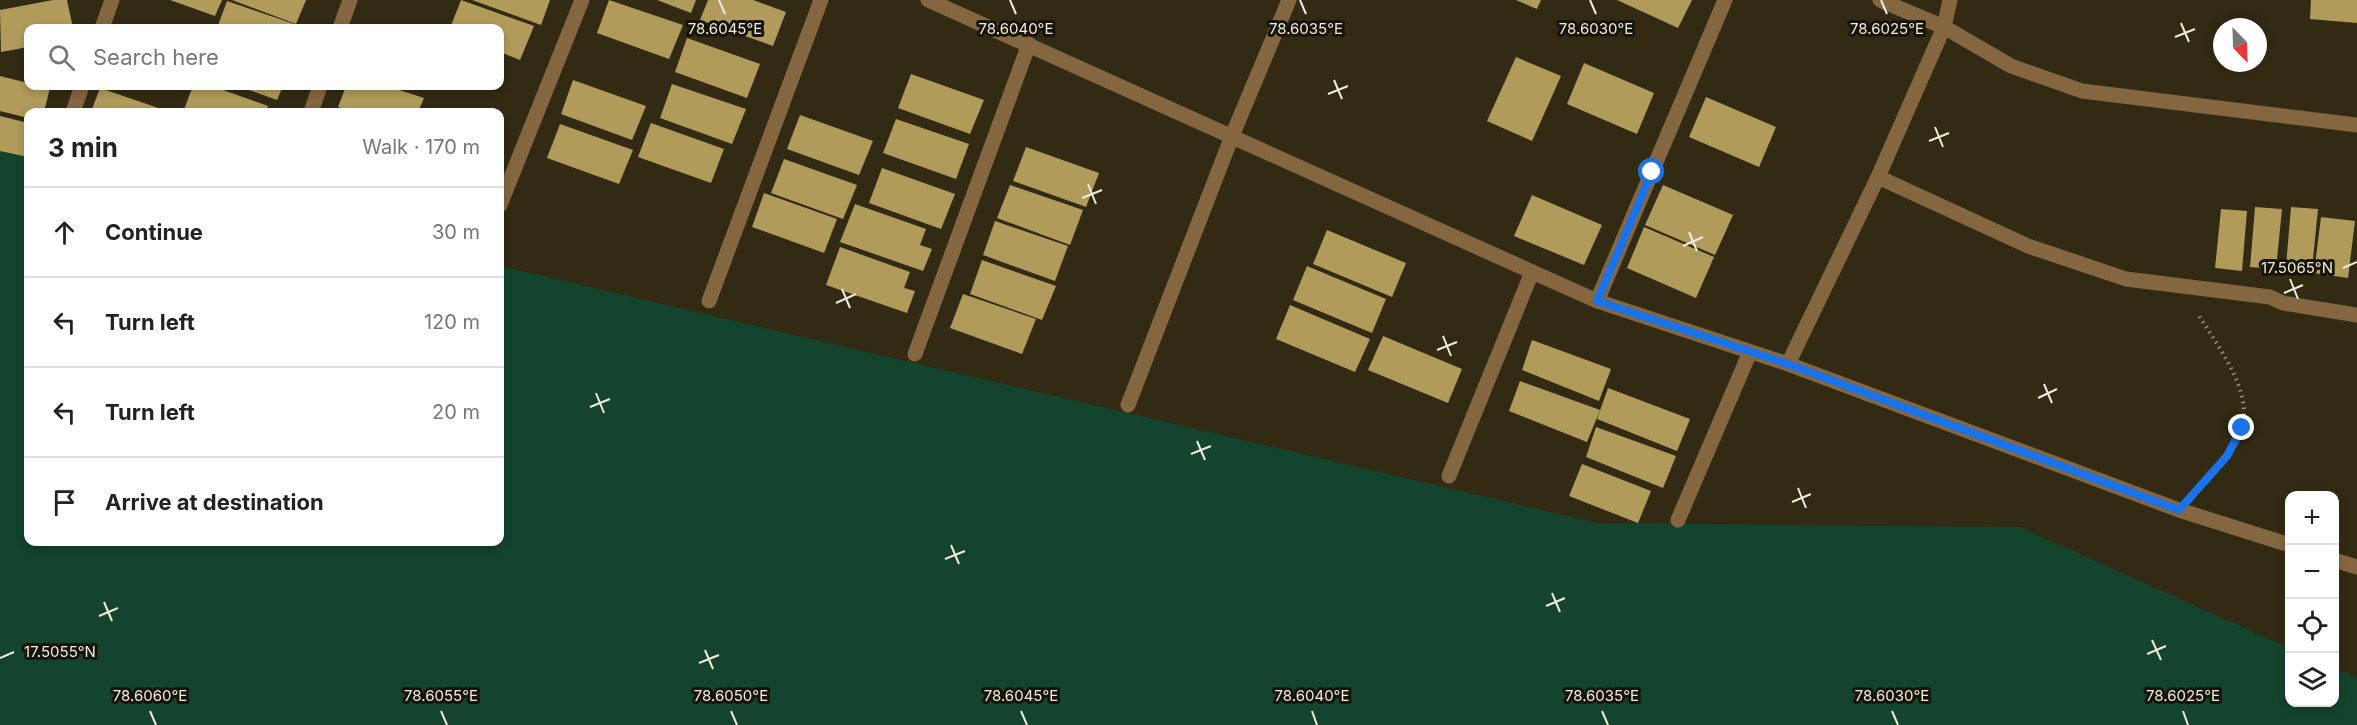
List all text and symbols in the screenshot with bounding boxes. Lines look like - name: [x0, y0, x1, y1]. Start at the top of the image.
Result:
- north arrow: [2213, 18, 2267, 72]
- text: 78.6045°E: [688, 19, 762, 38]
- text: 78.6040°E: [979, 19, 1053, 38]
- text: 78.6035°E: [1269, 19, 1343, 38]
- text: 78.6030°E: [1559, 19, 1633, 38]
- text: 78.6025°E: [1850, 19, 1924, 38]
- search box: [24, 24, 504, 90]
- icon: search: [45, 41, 78, 74]
- text: Search here: [93, 44, 219, 70]
- text: 3 min: [48, 132, 118, 163]
- text: Walk · 170 m: [362, 135, 480, 159]
- route start: [1638, 158, 1664, 184]
- icon: ahead: [48, 216, 81, 249]
- text: Continue: [105, 219, 203, 245]
- text: 30 m: [432, 220, 480, 244]
- text: 17.5065°N: [2261, 258, 2333, 277]
- icon: left: [48, 306, 81, 339]
- text: Turn left: [105, 309, 195, 335]
- text: 120 m: [424, 310, 480, 334]
- icon: left: [48, 396, 81, 429]
- text: Turn left: [105, 399, 195, 425]
- text: 20 m: [432, 400, 480, 424]
- route end: [2228, 414, 2254, 440]
- icon: arrive: [48, 486, 81, 519]
- text: Arrive at destination: [105, 489, 324, 515]
- map controls: [2285, 491, 2339, 707]
- button: +: [2285, 491, 2339, 545]
- button: −: [2285, 545, 2339, 599]
- button: locate: [2285, 599, 2339, 653]
- text: 17.5055°N: [24, 642, 96, 661]
- button: layers: [2285, 653, 2339, 707]
- text: 78.6060°E: [113, 686, 187, 705]
- text: 78.6055°E: [404, 686, 478, 705]
- text: 78.6050°E: [694, 686, 768, 705]
- text: 78.6045°E: [984, 686, 1058, 705]
- text: 78.6040°E: [1275, 686, 1349, 705]
- text: 78.6035°E: [1565, 686, 1639, 705]
- text: 78.6030°E: [1855, 686, 1929, 705]
- text: 78.6025°E: [2146, 686, 2220, 705]

